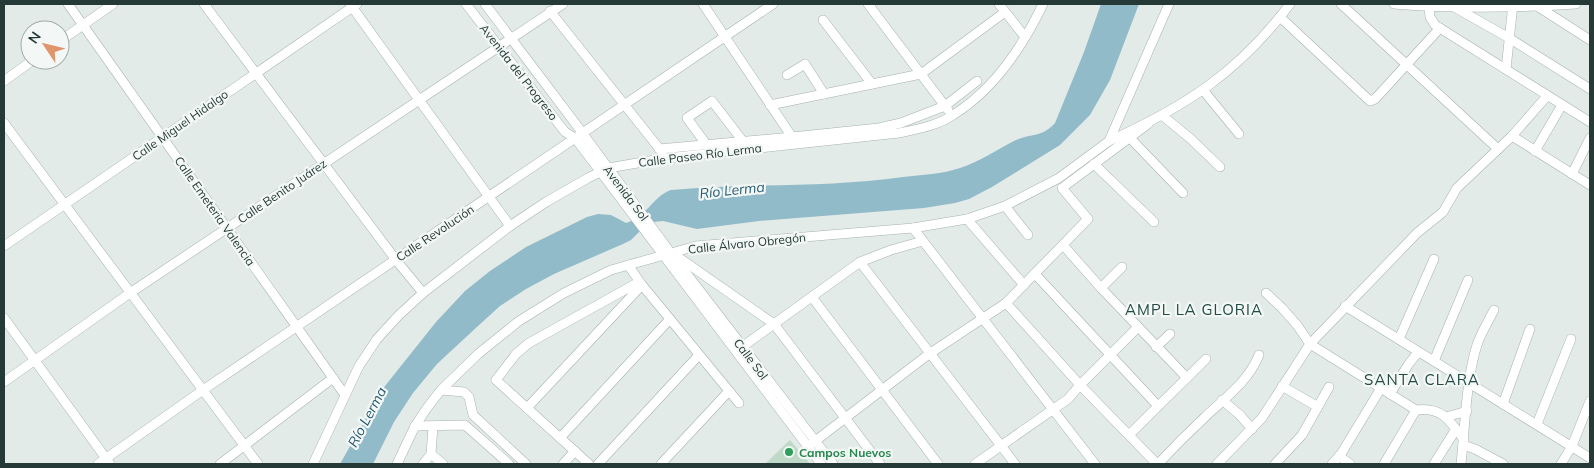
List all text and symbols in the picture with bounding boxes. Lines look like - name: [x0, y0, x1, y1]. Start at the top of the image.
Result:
- north arrow: [20, 20, 70, 70]
- street label: Avenida del Progreso: [477, 21, 561, 123]
- text: N: [24, 28, 45, 47]
- street label: Calle Miguel Hidalgo: [129, 86, 231, 164]
- street label: Calle Paseo Río Lerma: [638, 140, 762, 170]
- street label: Calle Emeteria Valencia: [172, 153, 258, 269]
- street label: Calle Benito Juárez: [235, 156, 329, 226]
- street label: Avenida Sol: [600, 162, 652, 224]
- water label: Río Lerma: [698, 178, 766, 202]
- street label: Calle Revolución: [393, 201, 477, 265]
- street label: Calle Álvaro Obregón: [687, 229, 807, 257]
- district label: AMPL LA GLORIA: [1125, 300, 1263, 319]
- street label: Calle Sol: [731, 335, 771, 383]
- district label: SANTA CLARA: [1364, 370, 1480, 389]
- water label: Río Lerma: [344, 384, 390, 450]
- place label: Campos Nuevos: [799, 445, 891, 460]
- marker: Campos Nuevos: [783, 446, 795, 458]

